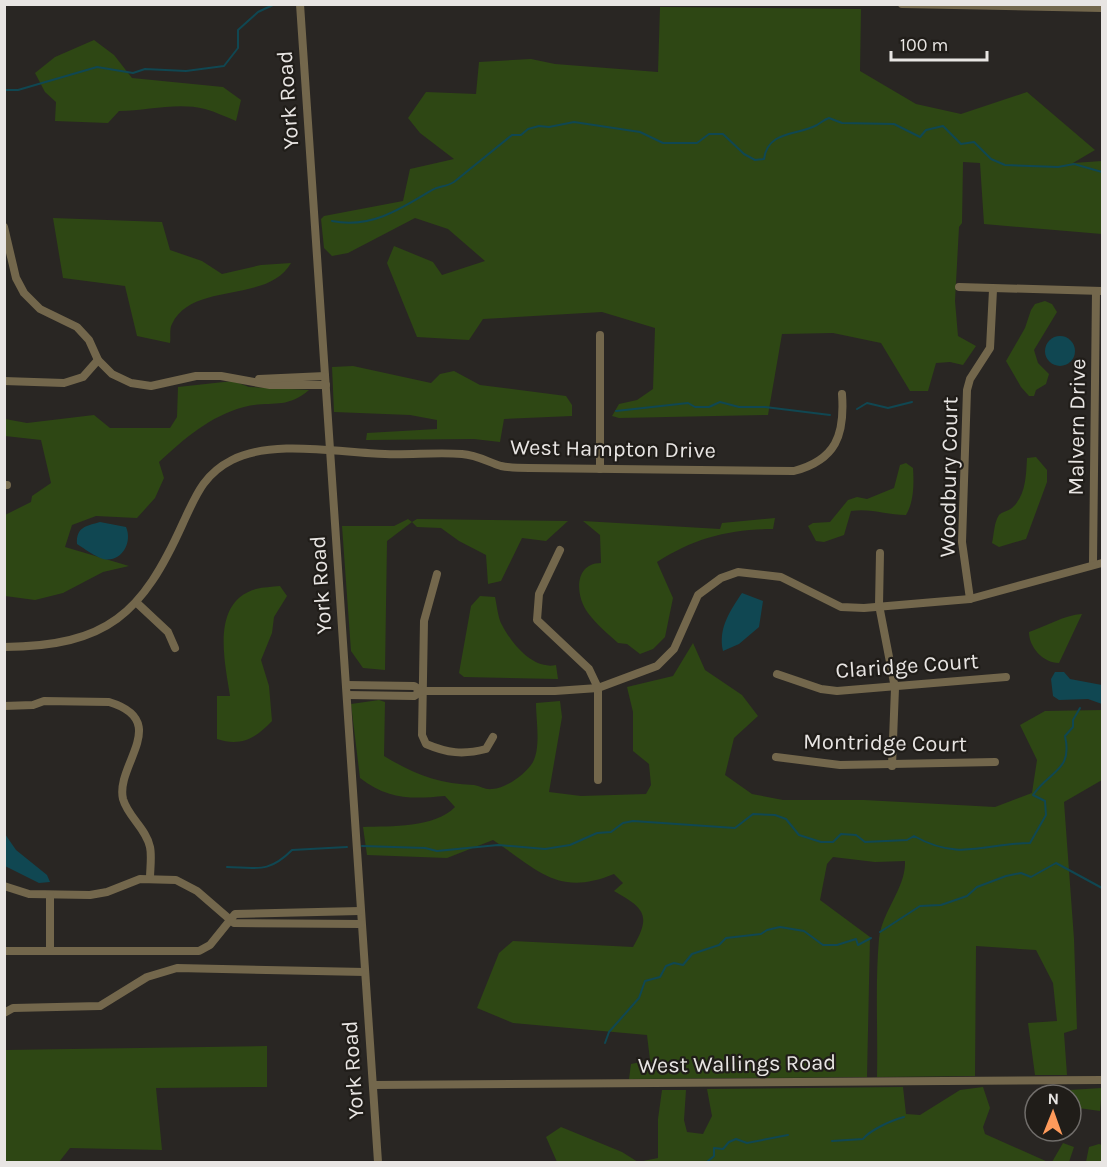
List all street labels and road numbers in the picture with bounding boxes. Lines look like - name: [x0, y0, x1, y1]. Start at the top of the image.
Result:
- street label: York Road: [272, 50, 304, 150]
- street label: Malvern Drive: [1063, 358, 1091, 496]
- street label: Woodbury Court: [935, 396, 963, 558]
- street label: West Hampton Drive: [510, 434, 716, 464]
- street label: York Road: [305, 535, 337, 635]
- street label: Claridge Court: [835, 648, 979, 684]
- street label: Montridge Court: [803, 729, 967, 757]
- street label: York Road: [337, 1020, 369, 1120]
- street label: West Wallings Road: [638, 1049, 836, 1079]

